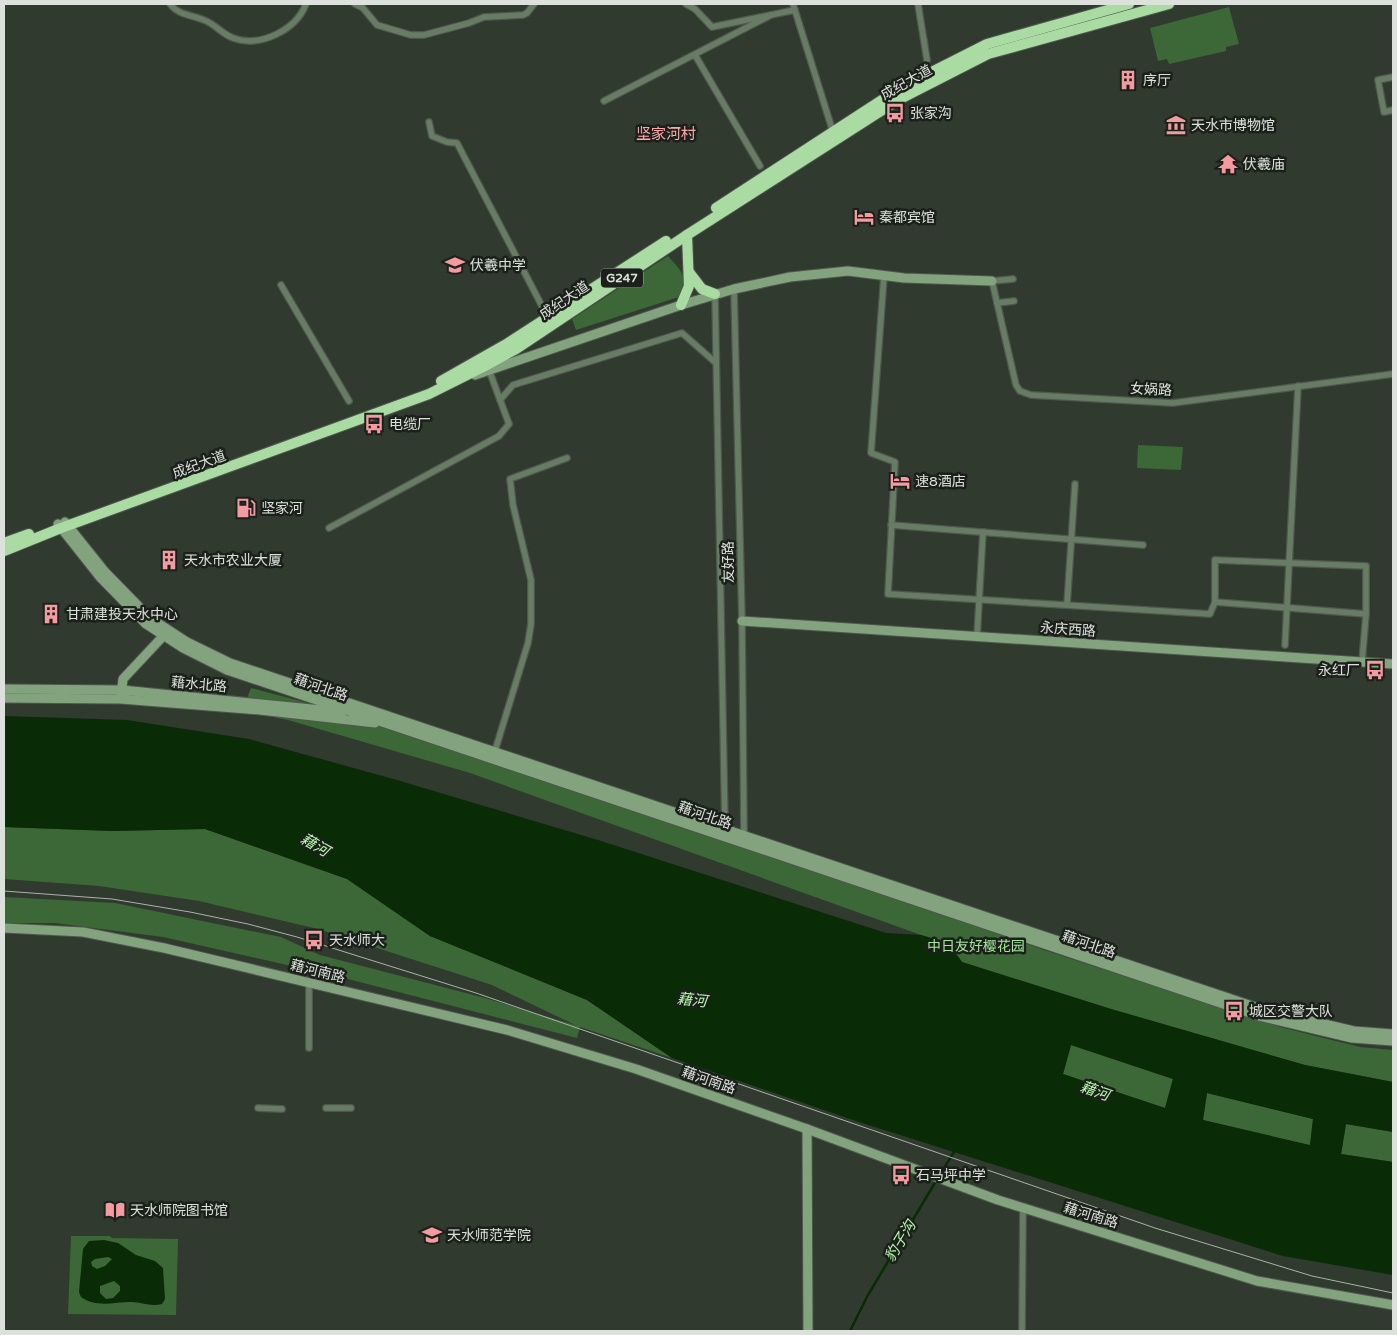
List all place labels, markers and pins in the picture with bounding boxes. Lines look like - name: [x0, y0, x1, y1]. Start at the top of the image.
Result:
- building icon: 序厅: [1117, 69, 1139, 91]
- place label: 序厅: [1143, 72, 1171, 89]
- bus stop icon: 张家沟: [884, 102, 906, 124]
- place label: 张家沟: [910, 105, 952, 122]
- museum icon: 天水市博物馆: [1165, 114, 1187, 136]
- place label: 天水市博物馆: [1191, 117, 1275, 134]
- temple icon: 伏羲庙: [1217, 153, 1239, 175]
- place label: 伏羲庙: [1243, 156, 1285, 173]
- hotel icon: 秦都宾馆: [853, 206, 875, 228]
- place label: 秦都宾馆: [879, 209, 935, 226]
- school or university icon: 伏羲中学: [444, 254, 466, 276]
- place label: 伏羲中学: [470, 257, 526, 274]
- bus stop icon: 电缆厂: [363, 413, 385, 435]
- place label: 电缆厂: [389, 416, 431, 433]
- hotel icon: 速8酒店: [889, 470, 911, 492]
- place label: 速8酒店: [915, 473, 966, 490]
- fuel station icon: 坚家河: [235, 497, 257, 519]
- place label: 坚家河: [261, 500, 303, 517]
- building icon: 天水市农业大厦: [158, 549, 180, 571]
- place label: 天水市农业大厦: [184, 552, 282, 569]
- building icon: 甘肃建投天水中心: [40, 603, 62, 625]
- place label: 甘肃建投天水中心: [66, 606, 178, 623]
- bus stop icon: 永红厂: [1364, 659, 1386, 681]
- place label: 永红厂: [1318, 662, 1360, 679]
- bus stop icon: 天水师大: [303, 929, 325, 951]
- place label: 天水师大: [329, 932, 385, 949]
- bus stop icon: 城区交警大队: [1223, 1000, 1245, 1022]
- place label: 城区交警大队: [1249, 1003, 1333, 1020]
- bus stop icon: 石马坪中学: [890, 1164, 912, 1186]
- place label: 石马坪中学: [916, 1167, 986, 1184]
- library icon: 天水师院图书馆: [104, 1199, 126, 1221]
- place label: 天水师院图书馆: [130, 1202, 228, 1219]
- school or university icon: 天水师范学院: [421, 1224, 443, 1246]
- place label: 天水师范学院: [447, 1227, 531, 1244]

